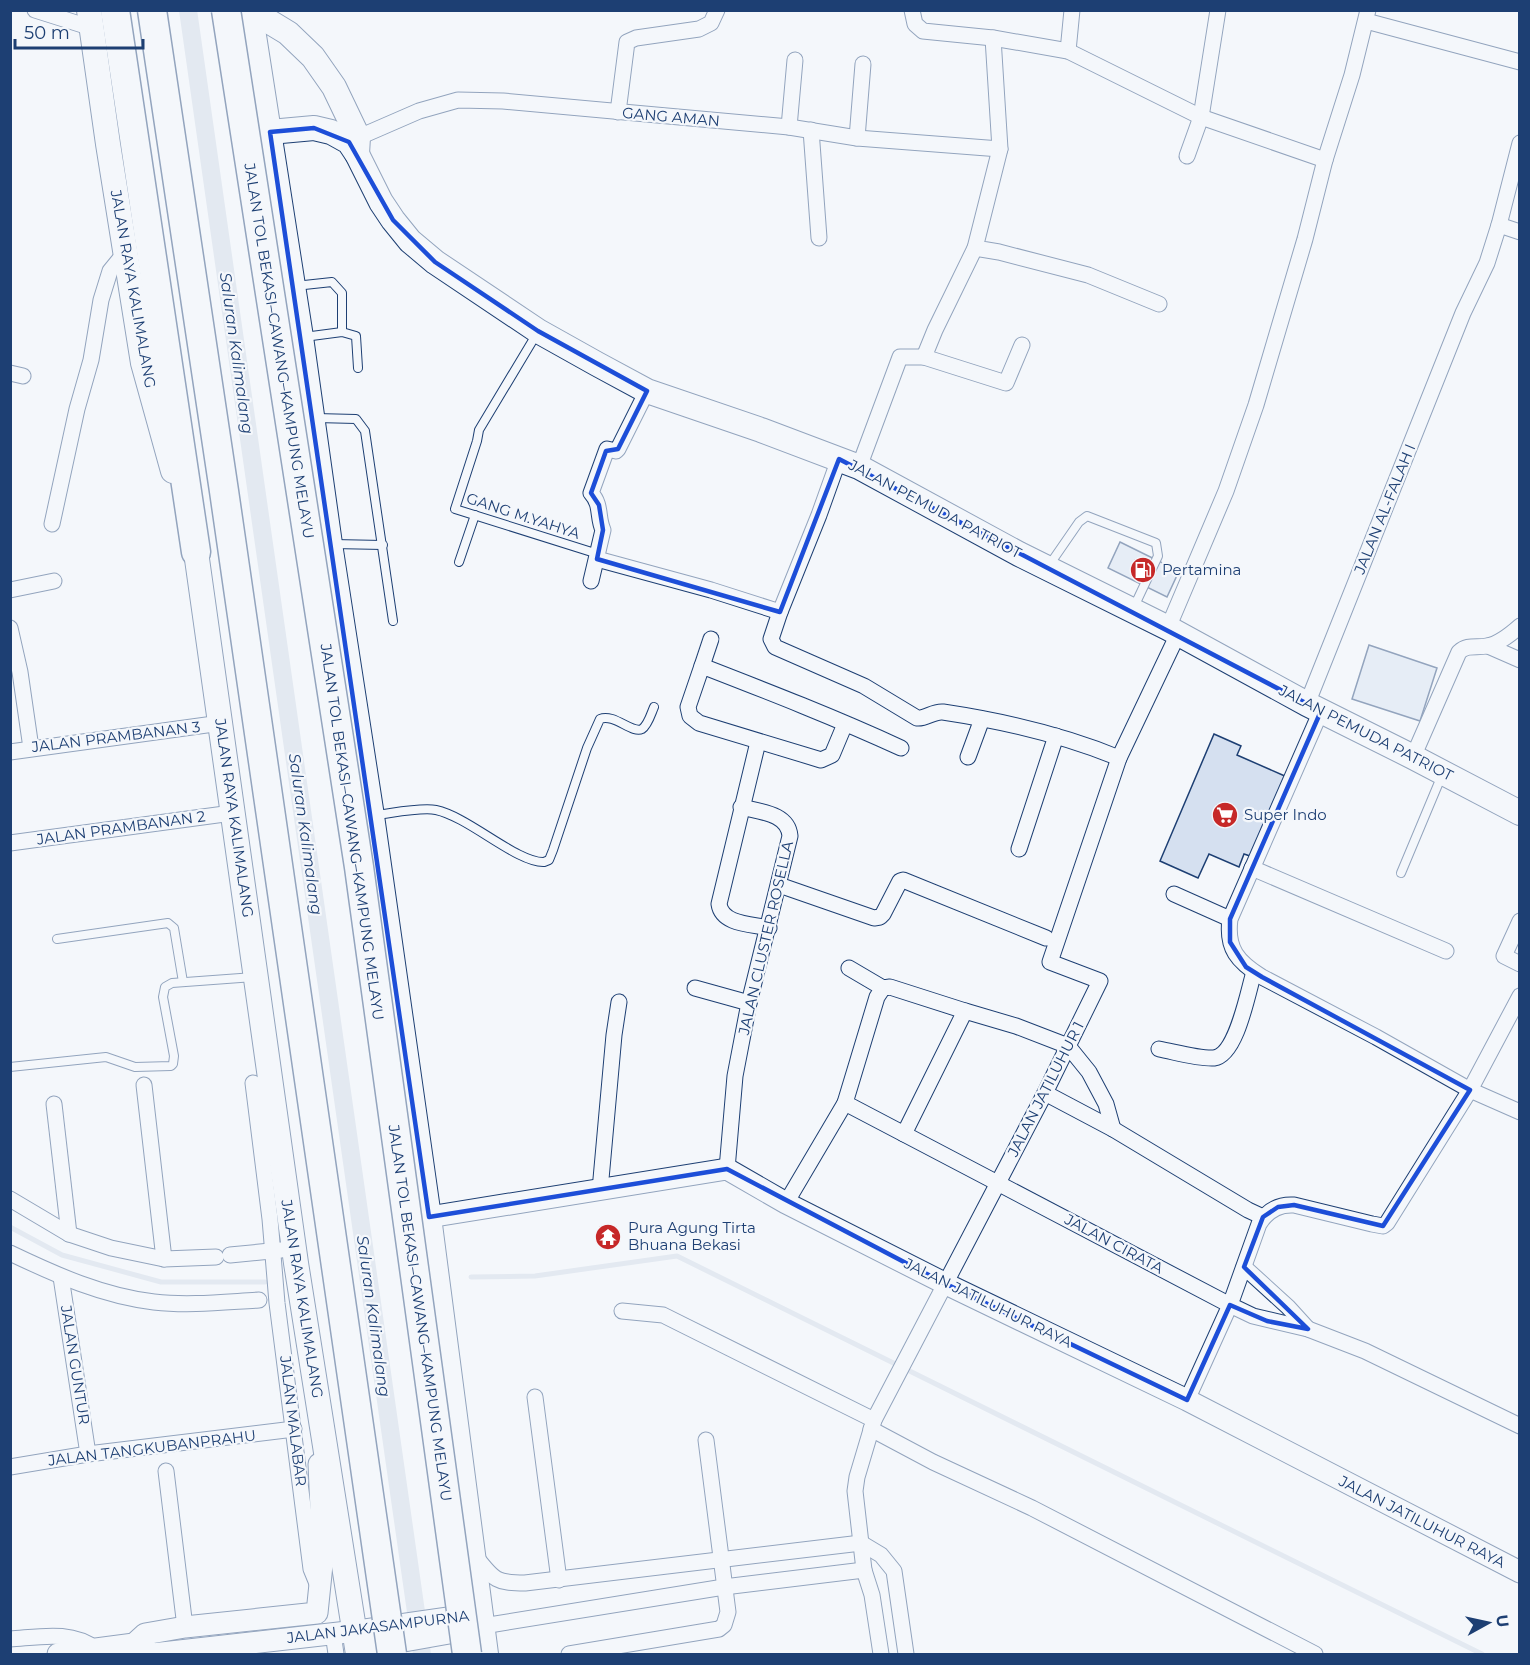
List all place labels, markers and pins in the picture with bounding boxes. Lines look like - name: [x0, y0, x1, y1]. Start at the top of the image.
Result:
- fuel station icon: Pertamina: [1128, 555, 1158, 585]
- place label: Pertamina: [1162, 560, 1241, 579]
- supermarket icon: Super Indo: [1210, 800, 1240, 830]
- place label: Super Indo: [1244, 805, 1327, 824]
- place label: Pura Agung Tirta Bhuana Bekasi: [628, 1218, 756, 1254]
- temple icon: Pura Agung Tirta Bhuana Bekasi: [593, 1222, 623, 1252]

